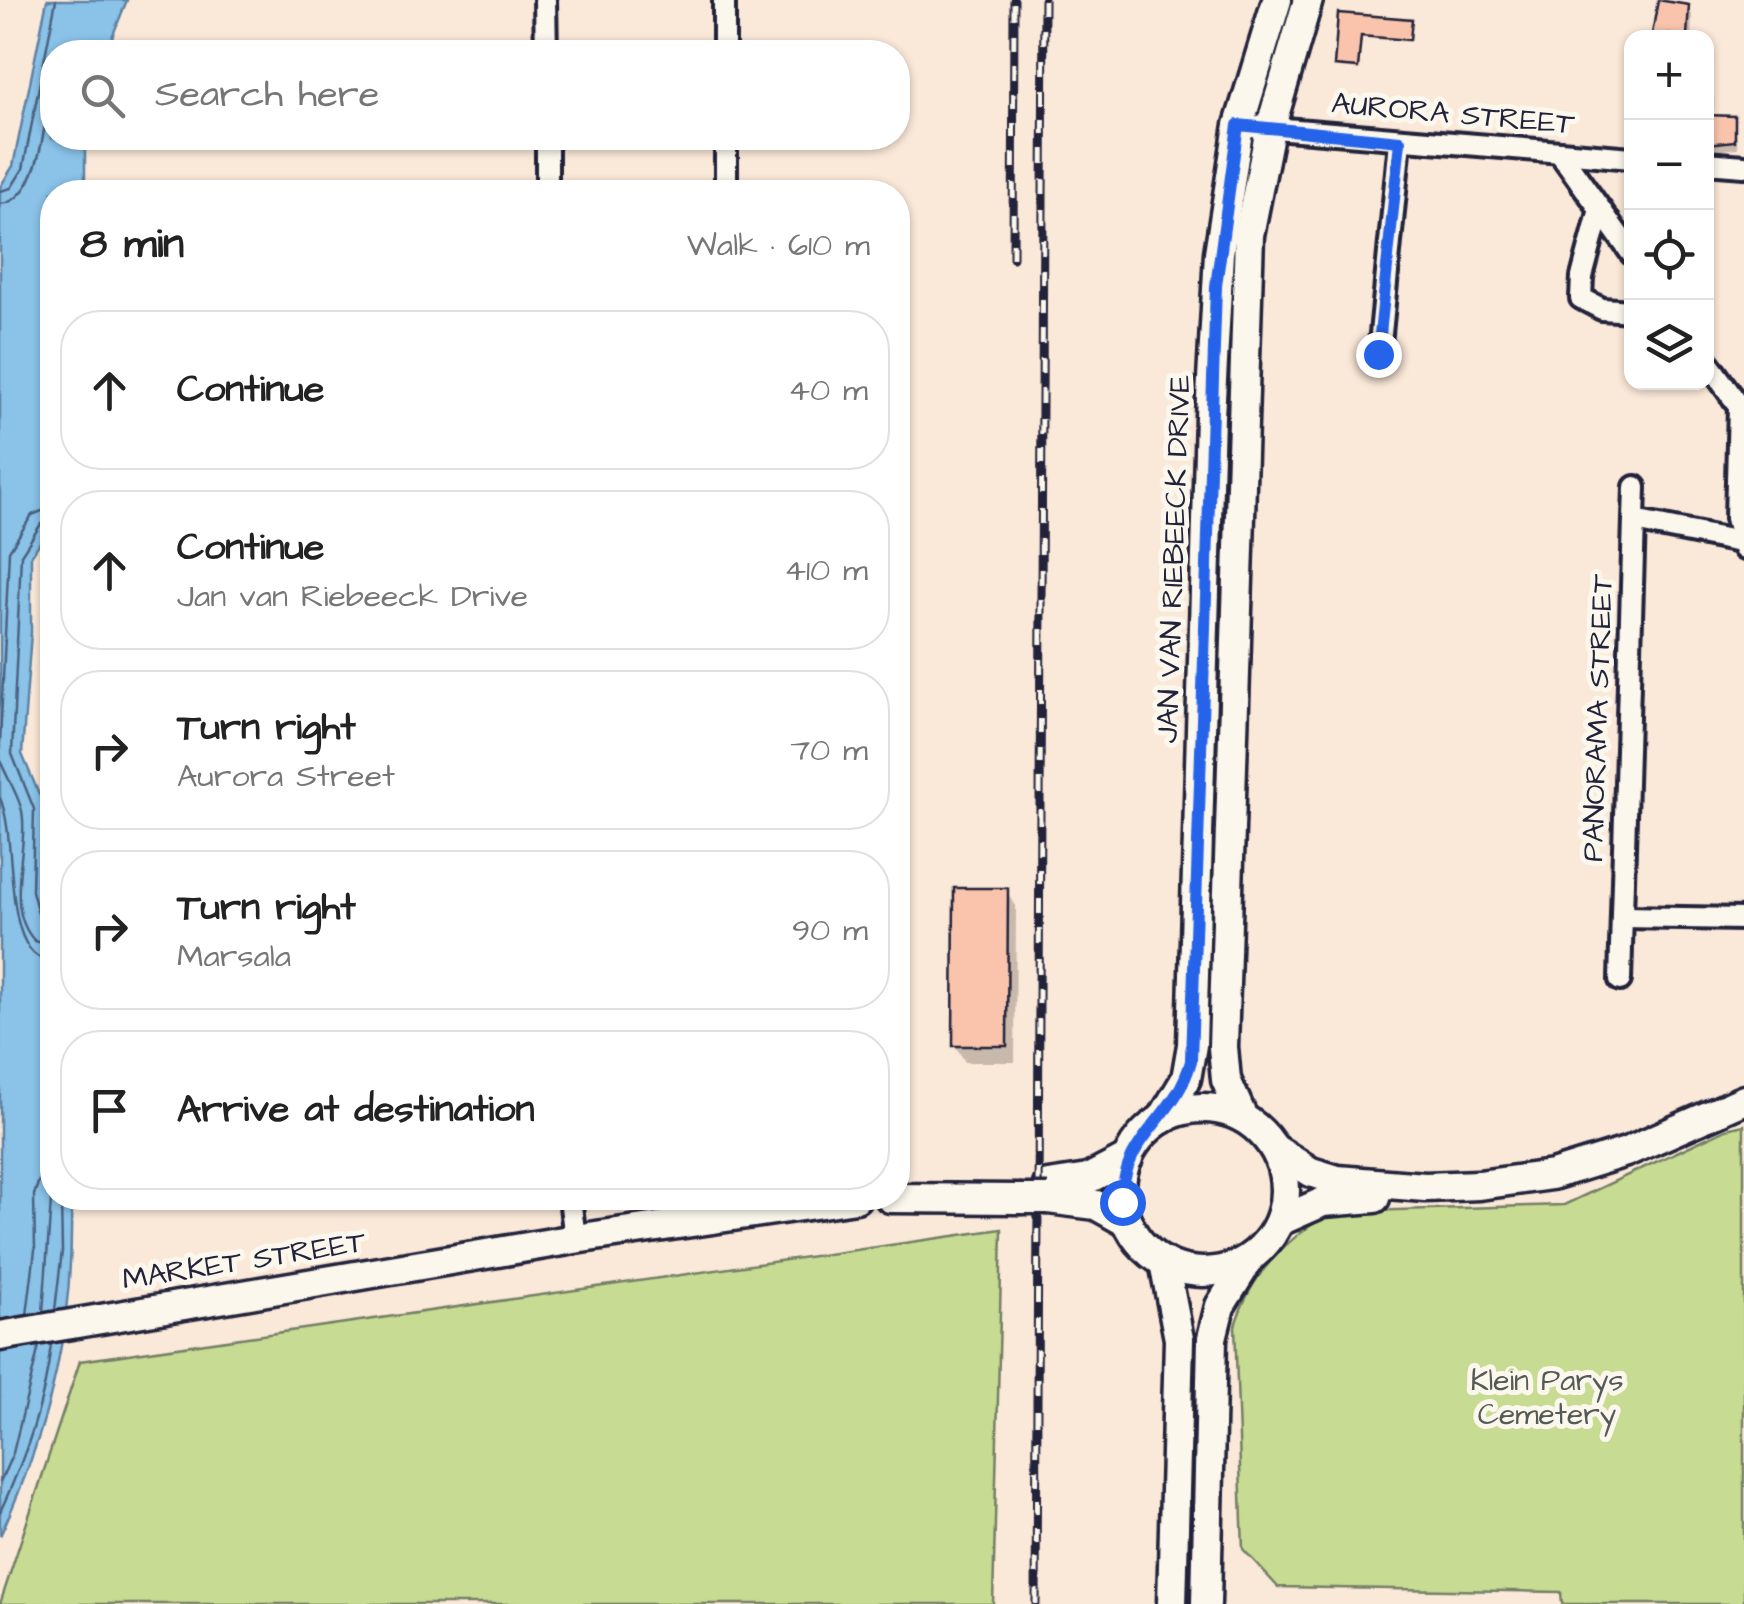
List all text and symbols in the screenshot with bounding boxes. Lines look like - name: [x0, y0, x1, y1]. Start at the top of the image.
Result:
- map controls: [1624, 30, 1714, 390]
- button: +: [1624, 30, 1714, 120]
- search box: [40, 40, 910, 150]
- icon: search: [75, 68, 130, 123]
- text: Search here: [155, 69, 379, 121]
- street label: AURORA STREET: [1330, 82, 1577, 146]
- button: −: [1624, 120, 1714, 210]
- button: locate: [1624, 210, 1714, 300]
- text: 8 min: [80, 216, 184, 274]
- text: Walk · 610 m: [687, 223, 870, 268]
- button: layers: [1624, 300, 1714, 390]
- route end: [1356, 332, 1402, 378]
- icon: ahead: [82, 363, 137, 418]
- text: Continue: [177, 364, 324, 416]
- text: 40 m: [788, 368, 868, 413]
- street label: JAN VAN RIEBEECK DRIVE: [1147, 374, 1201, 744]
- text: Continue: [177, 522, 324, 574]
- icon: ahead: [82, 543, 137, 598]
- text: 410 m: [784, 548, 868, 593]
- street label: PANORAMA STREET: [1572, 573, 1624, 862]
- text: Jan van Riebeeck Drive: [177, 574, 528, 619]
- text: Turn right: [177, 702, 356, 754]
- icon: right: [82, 723, 137, 778]
- text: 70 m: [790, 728, 868, 773]
- text: Aurora Street: [177, 754, 395, 799]
- text: Turn right: [177, 882, 356, 934]
- icon: right: [82, 903, 137, 958]
- text: 90 m: [792, 908, 868, 953]
- text: Marsala: [177, 934, 291, 979]
- icon: arrive: [82, 1083, 137, 1138]
- text: Arrive at destination: [177, 1084, 534, 1136]
- route start: [1100, 1180, 1146, 1226]
- street label: MARKET STREET: [119, 1221, 369, 1301]
- park label: Klein Parys Cemetery: [1470, 1360, 1624, 1437]

